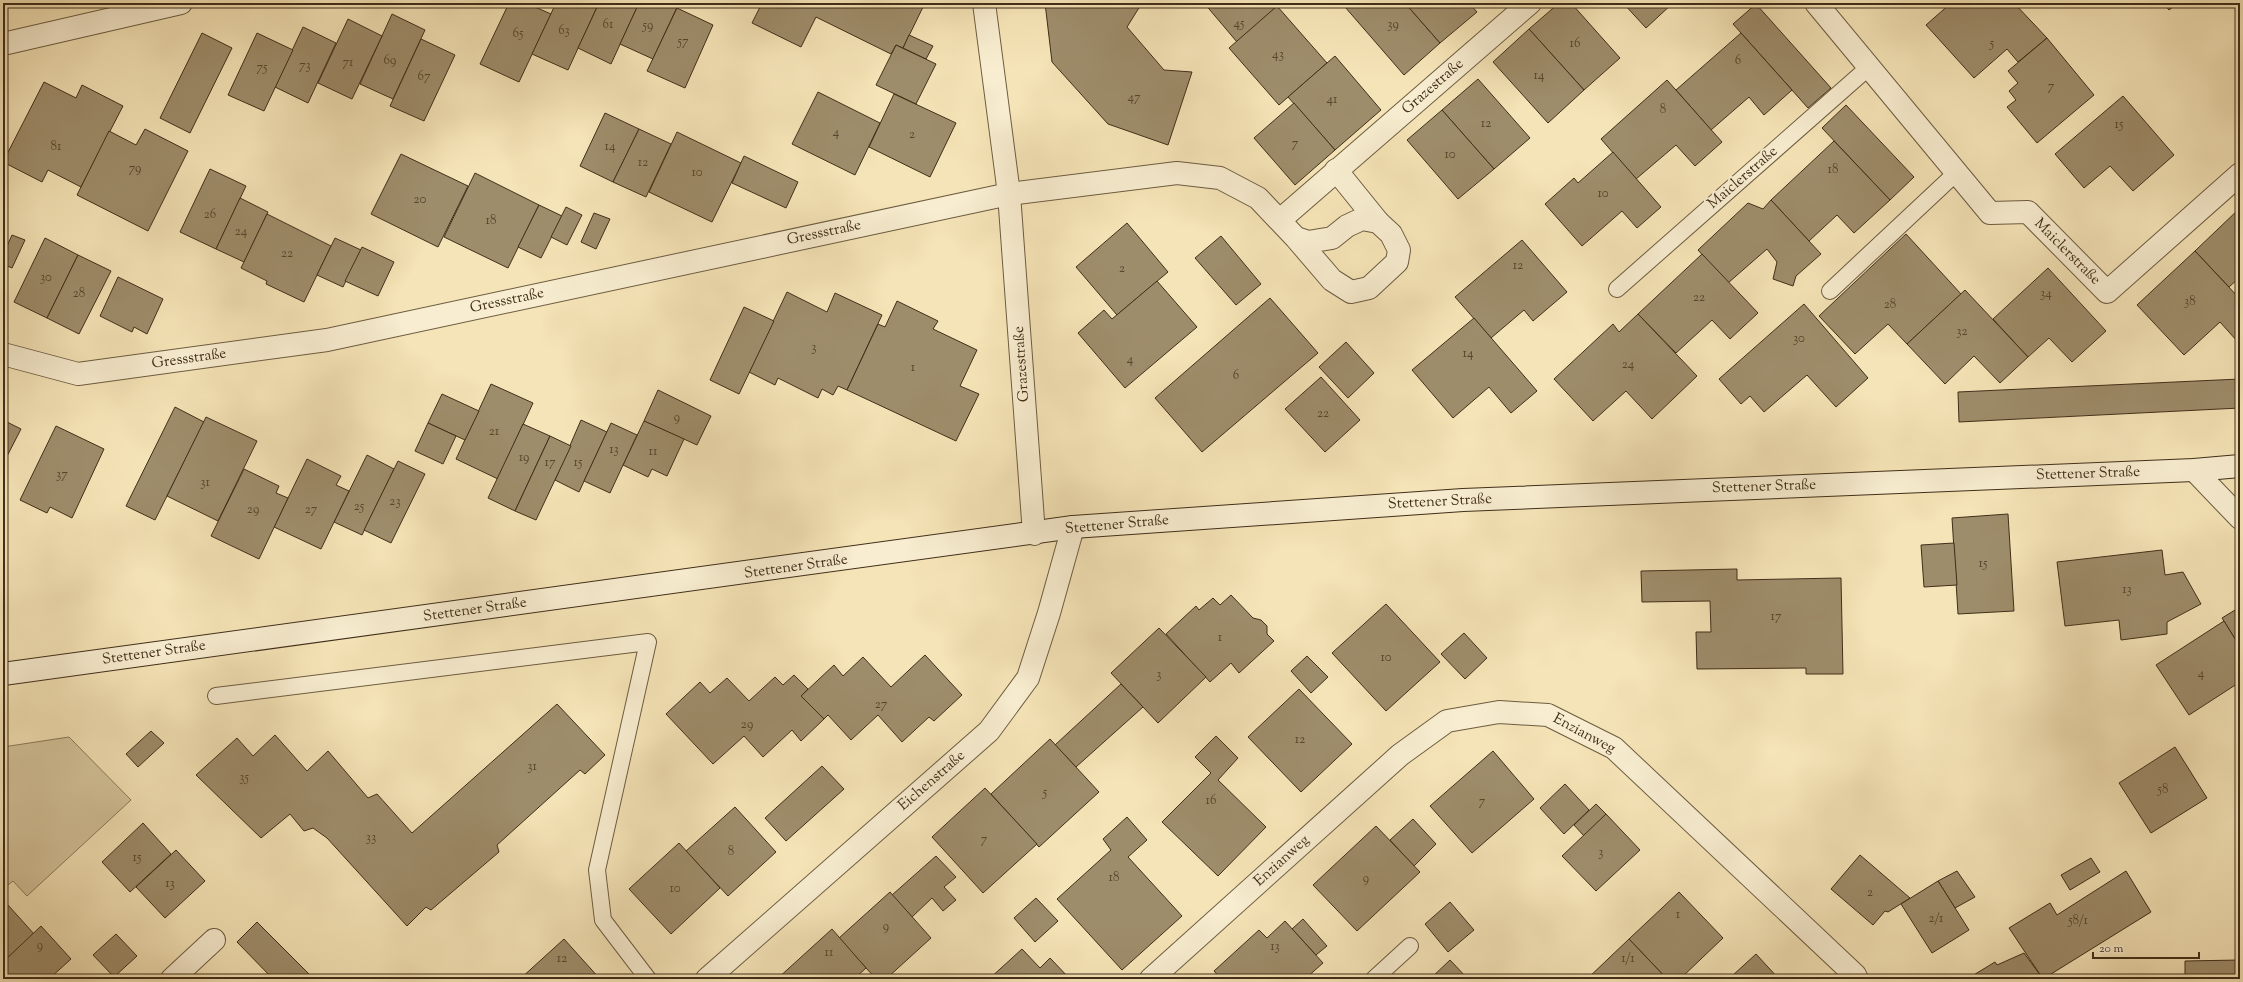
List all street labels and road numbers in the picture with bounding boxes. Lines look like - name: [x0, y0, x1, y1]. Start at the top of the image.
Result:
- street label: Grazestraße: [1397, 54, 1469, 120]
- street label: Maiclerstraße: [1703, 142, 1783, 214]
- street label: Maiclerstraße: [2029, 214, 2105, 290]
- street label: Gressstraße: [785, 215, 863, 251]
- street label: Gressstraße: [468, 283, 546, 319]
- street label: Grazestraße: [1009, 325, 1035, 403]
- street label: Gressstraße: [150, 343, 228, 375]
- street label: Stettener Straße: [2036, 462, 2140, 486]
- street label: Stettener Straße: [1712, 475, 1816, 499]
- street label: Stettener Straße: [1387, 489, 1493, 515]
- street label: Stettener Straße: [1064, 510, 1170, 540]
- street label: Stettener Straße: [743, 549, 849, 585]
- street label: Stettener Straße: [422, 592, 528, 628]
- street label: Stettener Straße: [101, 635, 207, 671]
- street label: Enzianweg: [1549, 709, 1619, 759]
- street label: Eichenstraße: [894, 746, 970, 816]
- street label: Enzianweg: [1250, 830, 1314, 892]

